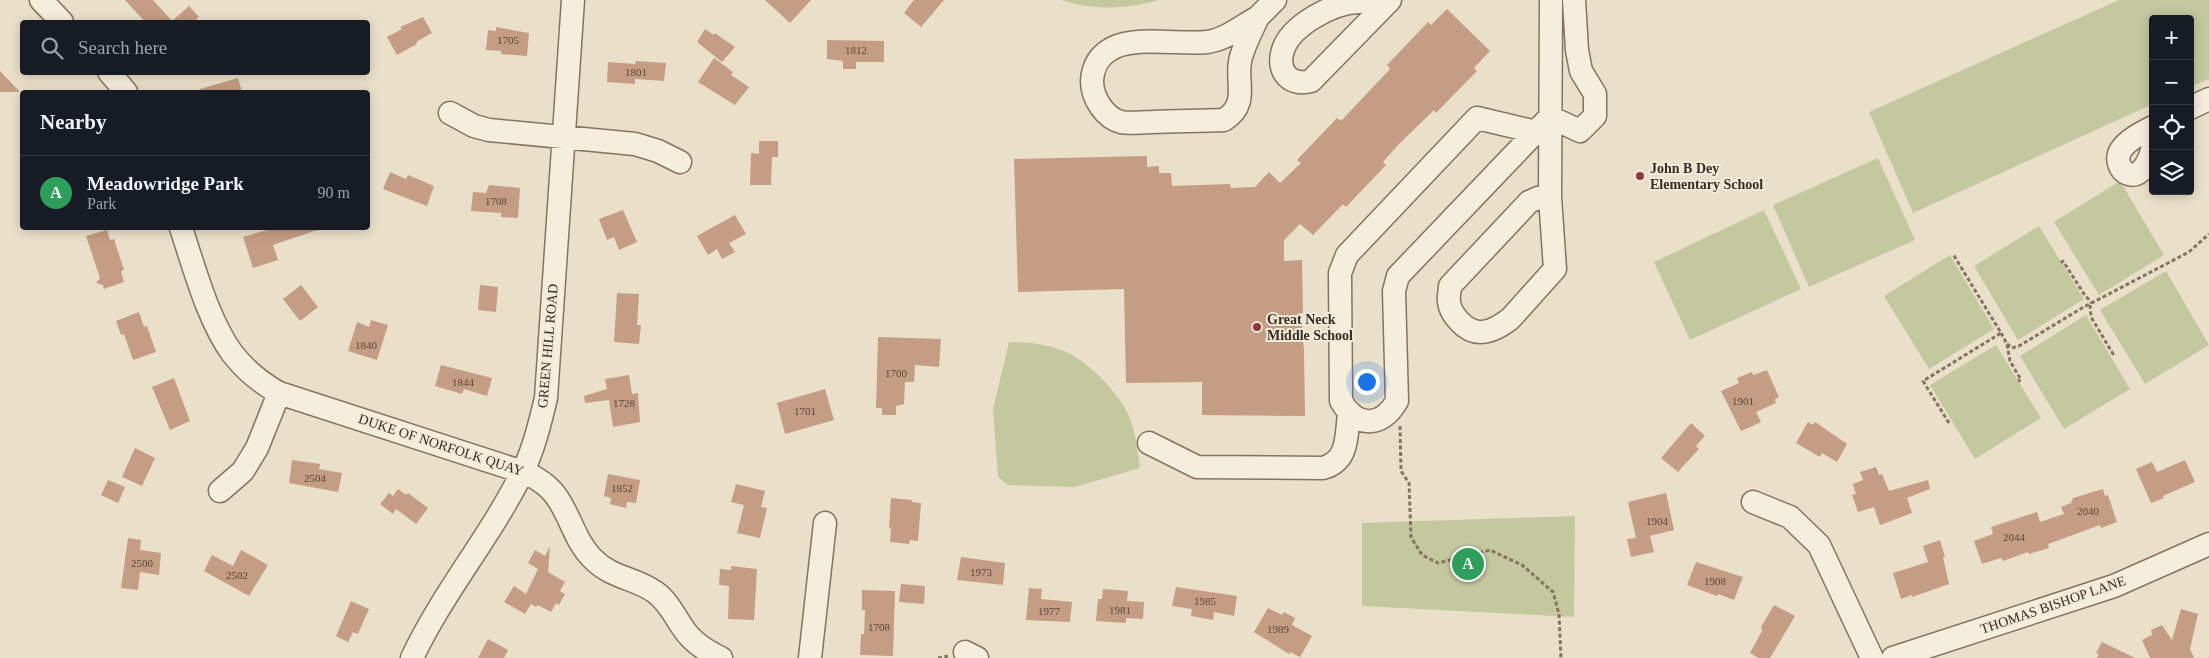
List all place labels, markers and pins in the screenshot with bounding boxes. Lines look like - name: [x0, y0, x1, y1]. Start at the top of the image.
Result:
- place label: John B Dey Elementary School: [1650, 161, 1763, 192]
- marker: John B Dey Elementary School: [1634, 170, 1646, 182]
- place label: Great Neck Middle School: [1267, 312, 1353, 343]
- marker: Great Neck Middle School: [1251, 321, 1263, 333]
- pin: A: [1452, 545, 1484, 583]

